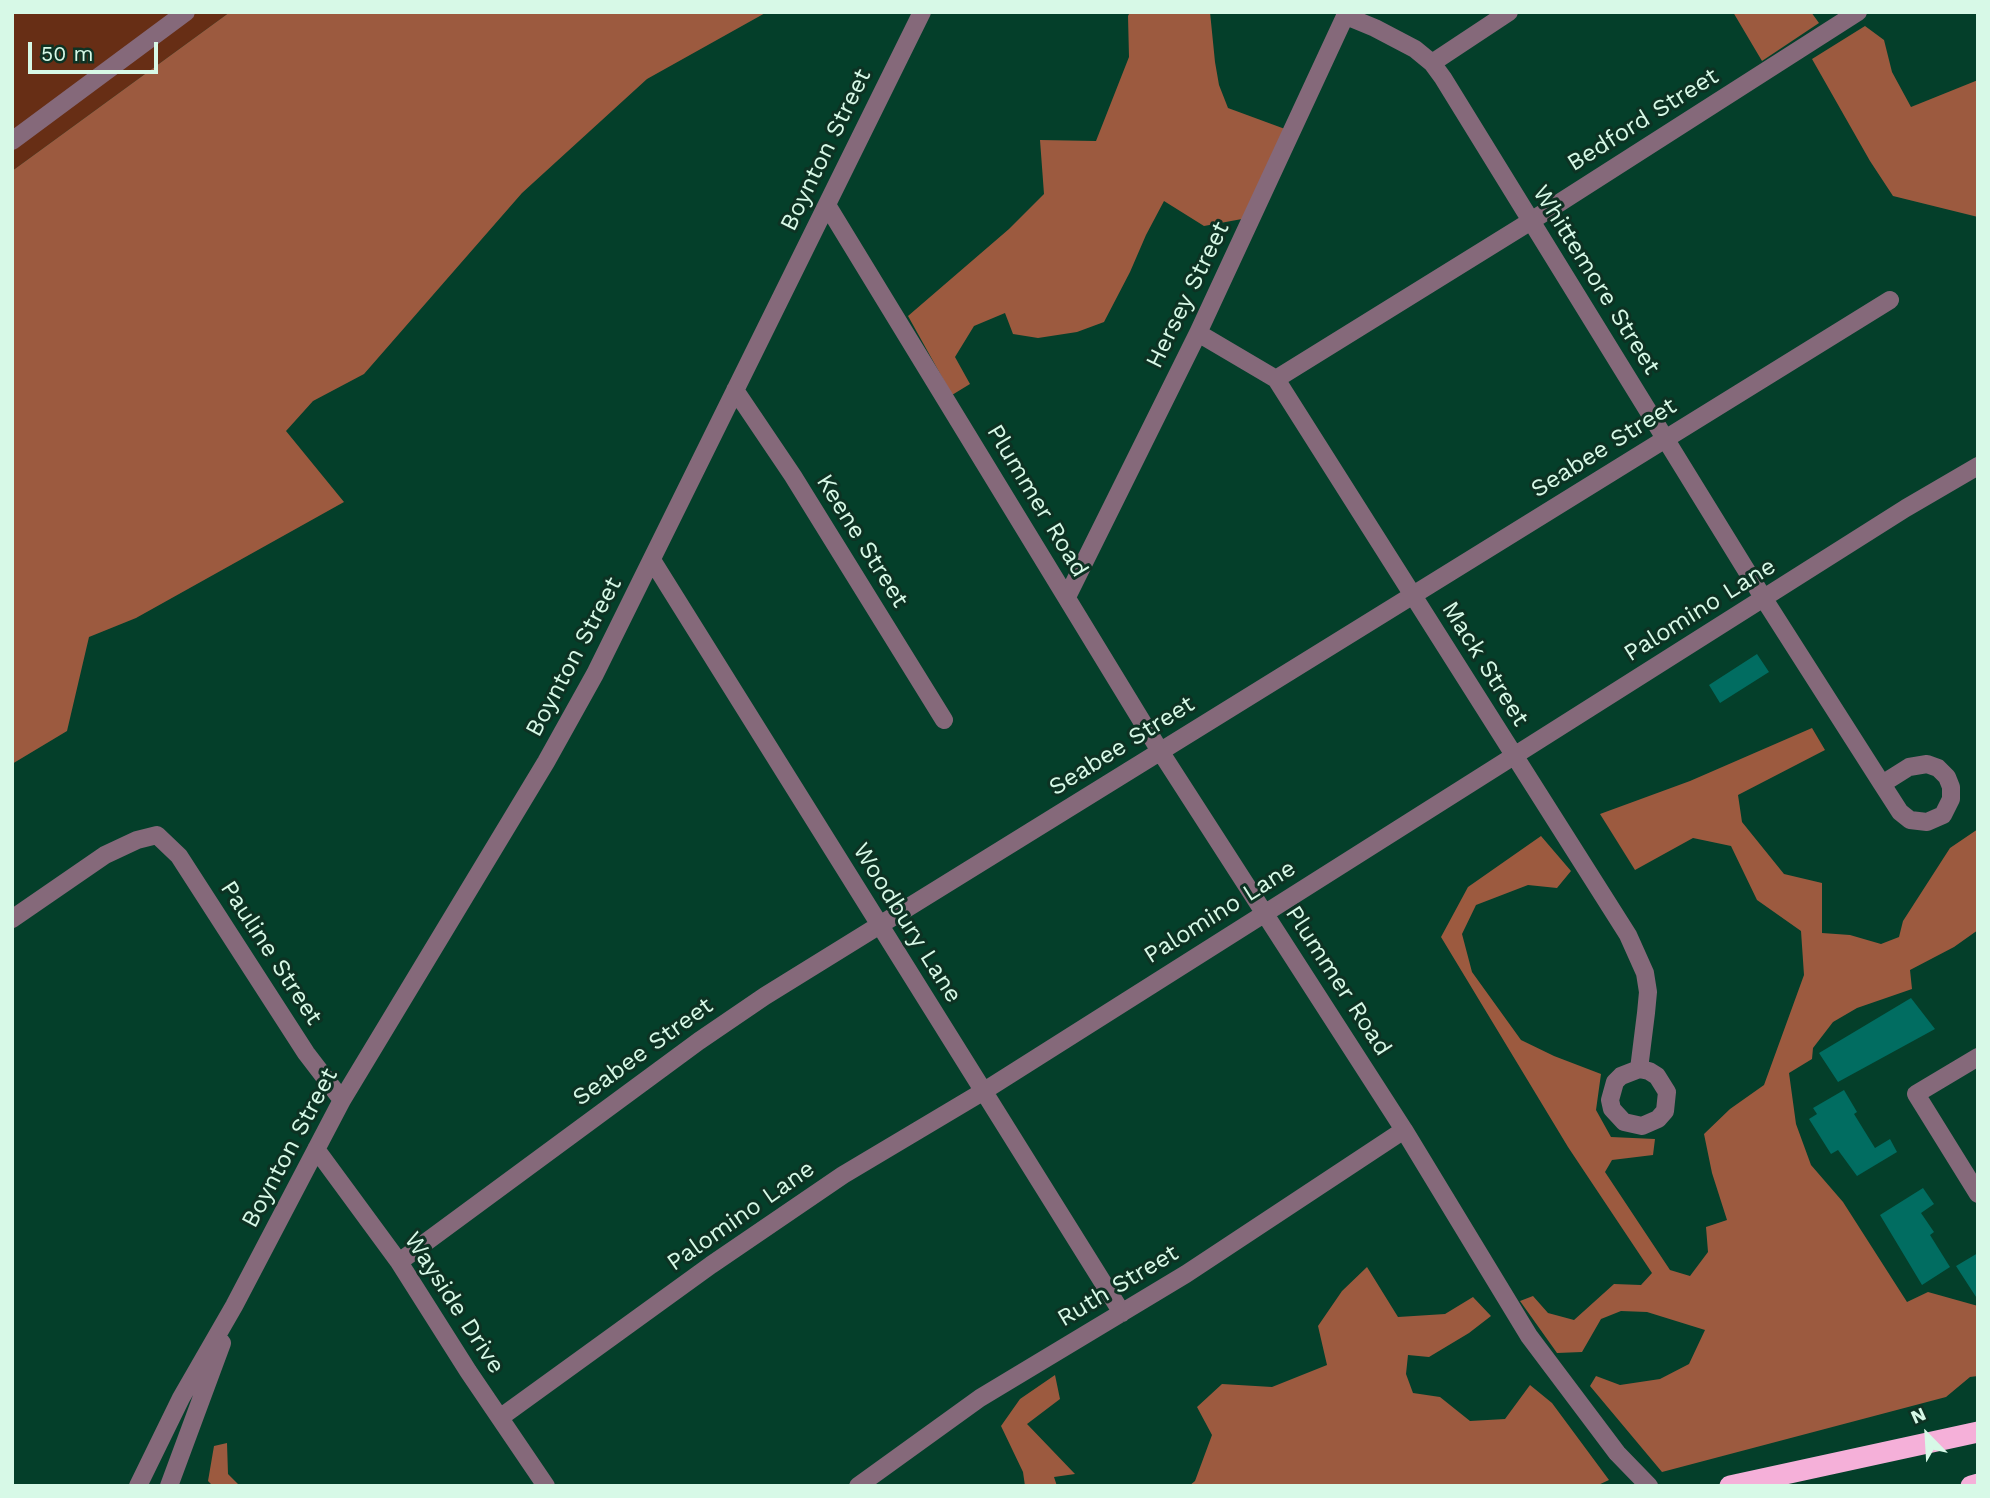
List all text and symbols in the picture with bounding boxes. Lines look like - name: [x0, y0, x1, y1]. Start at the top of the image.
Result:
- scale bar: [32, 28, 161, 72]
- text: 50 m: [41, 41, 93, 66]
- street label: Bedford Street: [1562, 62, 1724, 178]
- street label: Boynton Street: [774, 64, 878, 236]
- street label: Whittemore Street: [1526, 180, 1666, 380]
- street label: Hersey Street: [1140, 217, 1236, 373]
- street label: Seabee Street: [1526, 392, 1682, 504]
- street label: Plummer Road: [980, 419, 1094, 583]
- street label: Keene Street: [810, 469, 914, 613]
- street label: Palomino Lane: [1619, 552, 1781, 668]
- street label: Boynton Street: [520, 572, 628, 742]
- street label: Mack Street: [1435, 596, 1535, 732]
- street label: Seabee Street: [1044, 690, 1200, 802]
- street label: Woodbury Lane: [846, 838, 968, 1008]
- street label: Palomino Lane: [1139, 854, 1301, 970]
- street label: Pauline Street: [214, 876, 328, 1030]
- street label: Plummer Road: [1279, 901, 1397, 1061]
- street label: Seabee Street: [567, 992, 719, 1112]
- street label: Boynton Street: [236, 1063, 344, 1233]
- street label: Palomino Lane: [662, 1155, 820, 1277]
- street label: Wayside Drive: [398, 1227, 510, 1379]
- street label: Ruth Street: [1052, 1239, 1184, 1333]
- north arrow: [1892, 1400, 1962, 1470]
- text: N: [1907, 1402, 1929, 1429]

